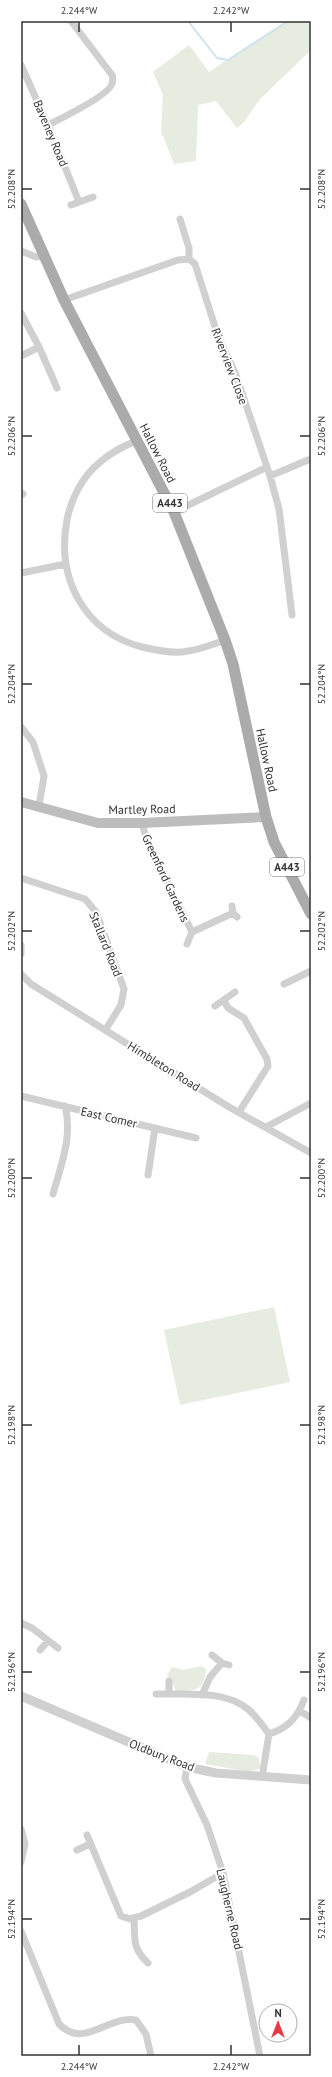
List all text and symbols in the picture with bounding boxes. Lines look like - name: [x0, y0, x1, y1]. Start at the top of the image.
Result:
- text: 2.244°W: [61, 4, 98, 17]
- text: 2.242°W: [213, 4, 250, 17]
- street label: Baveney Road: [30, 97, 72, 169]
- text: 52.208°N: [5, 169, 18, 209]
- text: 52.208°N: [315, 169, 328, 209]
- street label: Riverview Close: [209, 326, 251, 406]
- text: 52.206°N: [5, 416, 18, 456]
- text: 52.206°N: [315, 416, 328, 456]
- street label: Hallow Road: [137, 421, 179, 485]
- road number: A443: [153, 494, 187, 512]
- text: 52.204°N: [5, 664, 18, 704]
- text: 52.204°N: [315, 664, 328, 704]
- street label: Hallow Road: [253, 727, 281, 793]
- street label: Martley Road: [108, 801, 176, 817]
- street label: Greenford Gardens: [139, 832, 193, 924]
- road number: A443: [270, 858, 304, 876]
- street label: Stallard Road: [86, 909, 126, 979]
- text: 52.202°N: [5, 911, 18, 951]
- text: 52.202°N: [315, 911, 328, 951]
- street label: Himbleton Road: [125, 1038, 203, 1094]
- street label: East Comer: [79, 1103, 139, 1131]
- text: 52.200°N: [5, 1158, 18, 1198]
- text: 52.200°N: [315, 1158, 328, 1198]
- text: 52.198°N: [5, 1405, 18, 1445]
- text: 52.198°N: [315, 1405, 328, 1445]
- text: 52.196°N: [5, 1652, 18, 1692]
- text: 52.196°N: [315, 1652, 328, 1692]
- street label: Oldbury Road: [127, 1736, 197, 1774]
- street label: Laugherne Road: [213, 1867, 247, 1951]
- text: 52.194°N: [5, 1899, 18, 1939]
- text: 52.194°N: [315, 1899, 328, 1939]
- north arrow: [258, 2003, 298, 2043]
- text: N: [274, 2006, 282, 2020]
- text: 2.244°W: [61, 2060, 98, 2073]
- text: 2.242°W: [213, 2060, 250, 2073]

